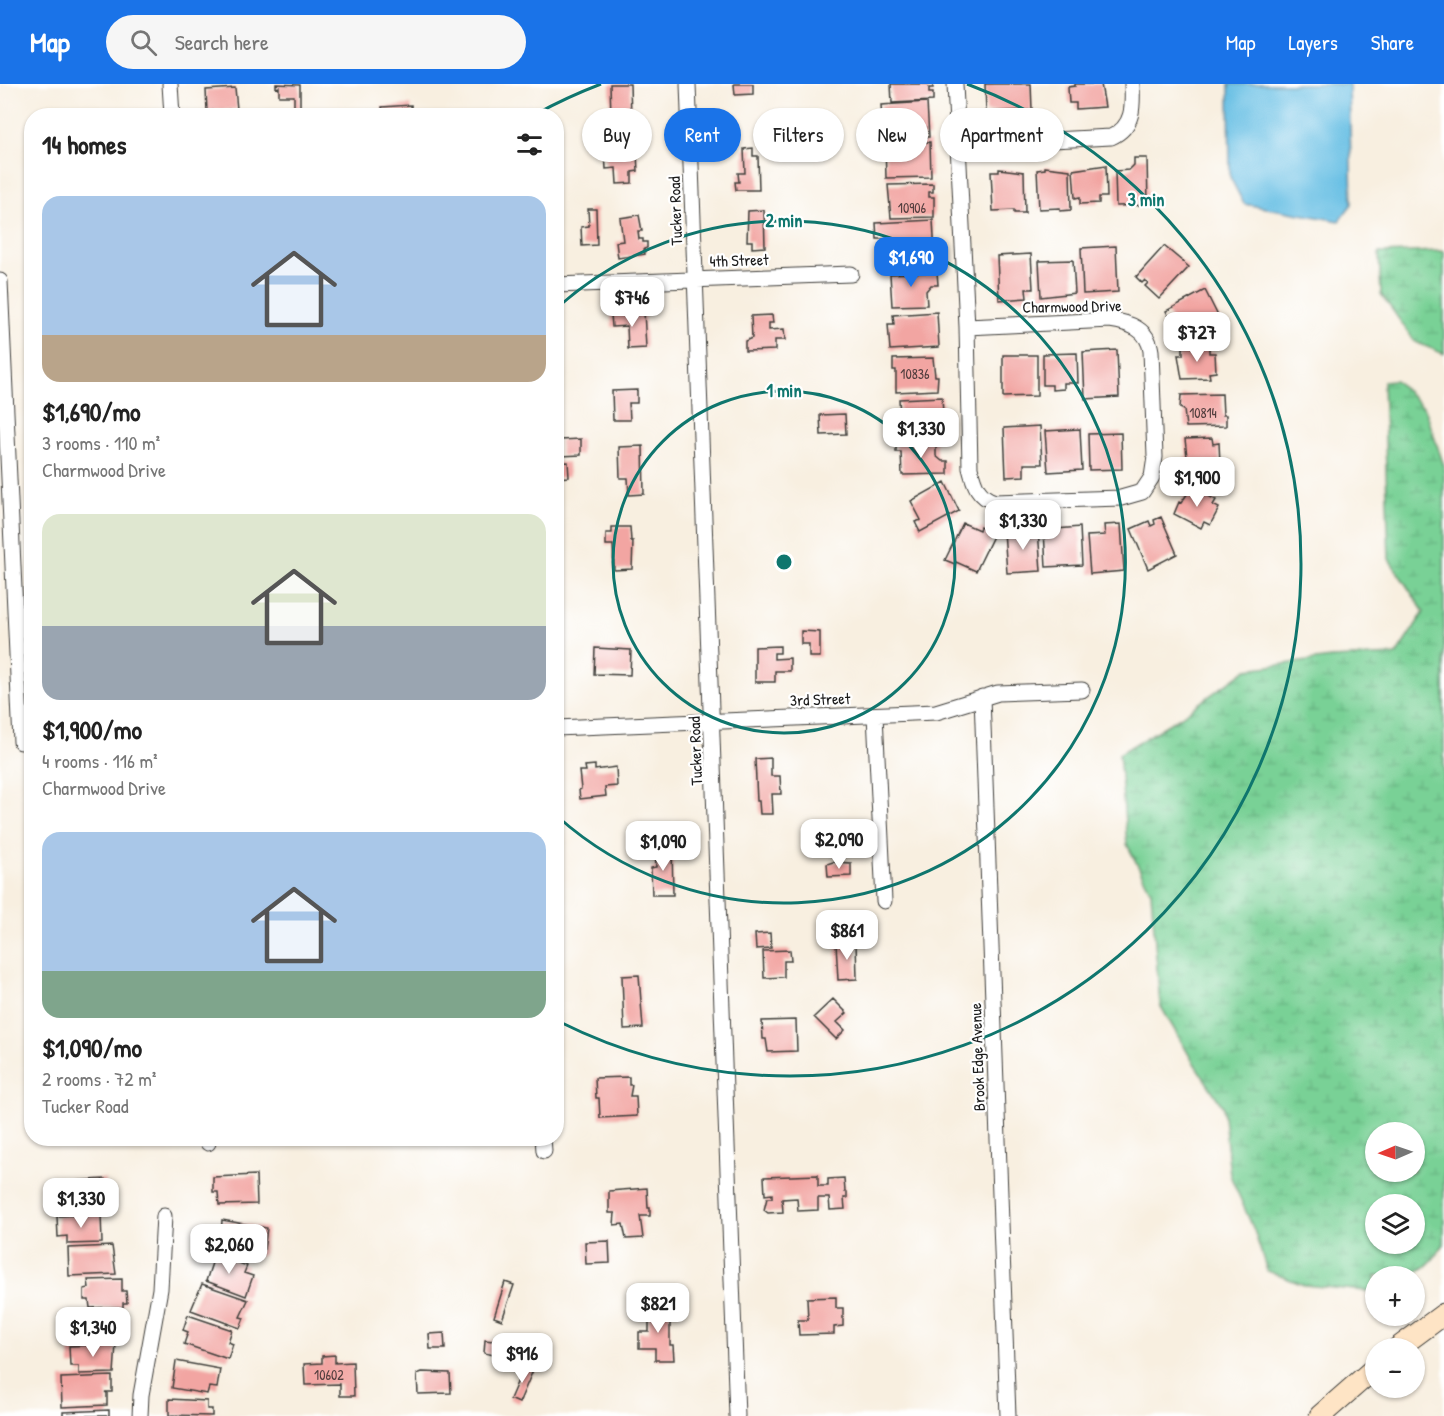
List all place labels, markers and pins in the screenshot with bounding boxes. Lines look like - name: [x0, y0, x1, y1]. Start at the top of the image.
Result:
- pin: $1,690: [862, 237, 960, 288]
- pin: $746: [596, 277, 668, 328]
- pin: $727: [1161, 312, 1233, 363]
- pin: $1,330: [872, 408, 970, 459]
- pin: $1,900: [1148, 457, 1246, 508]
- pin: $1,330: [974, 500, 1072, 551]
- centre of rings: [774, 552, 794, 572]
- pin: $2,090: [790, 819, 888, 870]
- pin: $1,090: [614, 821, 712, 872]
- pin: $861: [811, 910, 883, 961]
- pin: $1,330: [32, 1178, 130, 1229]
- pin: $2,060: [180, 1224, 278, 1275]
- pin: $821: [622, 1283, 694, 1334]
- pin: $1,340: [44, 1307, 142, 1358]
- pin: $916: [486, 1333, 558, 1384]

